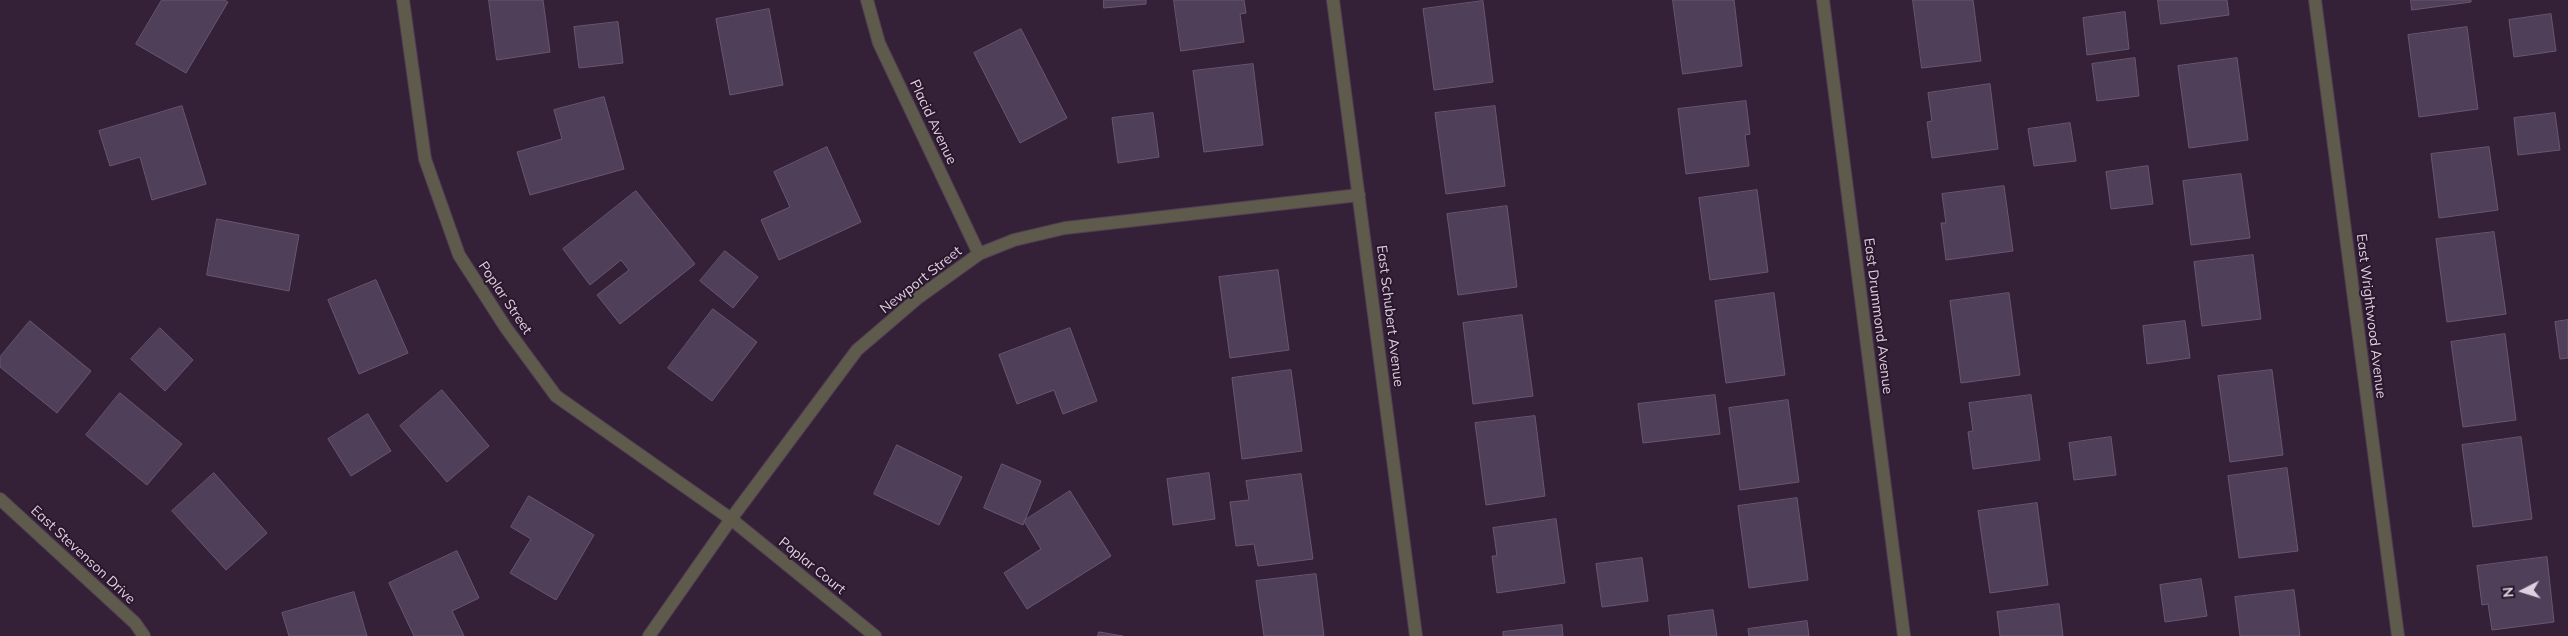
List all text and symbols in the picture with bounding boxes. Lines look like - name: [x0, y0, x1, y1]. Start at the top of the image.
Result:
- street label: Placid Avenue: [906, 77, 960, 167]
- street label: East Wrightwood Avenue: [2353, 233, 2389, 399]
- street label: East Drummond Avenue: [1860, 237, 1896, 395]
- street label: Newport Street: [877, 243, 965, 317]
- street label: East Schubert Avenue: [1373, 244, 1407, 388]
- street label: Poplar Street: [474, 258, 536, 338]
- street label: East Stevenson Drive: [27, 502, 139, 608]
- street label: Poplar Court: [775, 534, 849, 598]
- north arrow: [2498, 566, 2548, 616]
- text: N: [2499, 586, 2517, 598]

